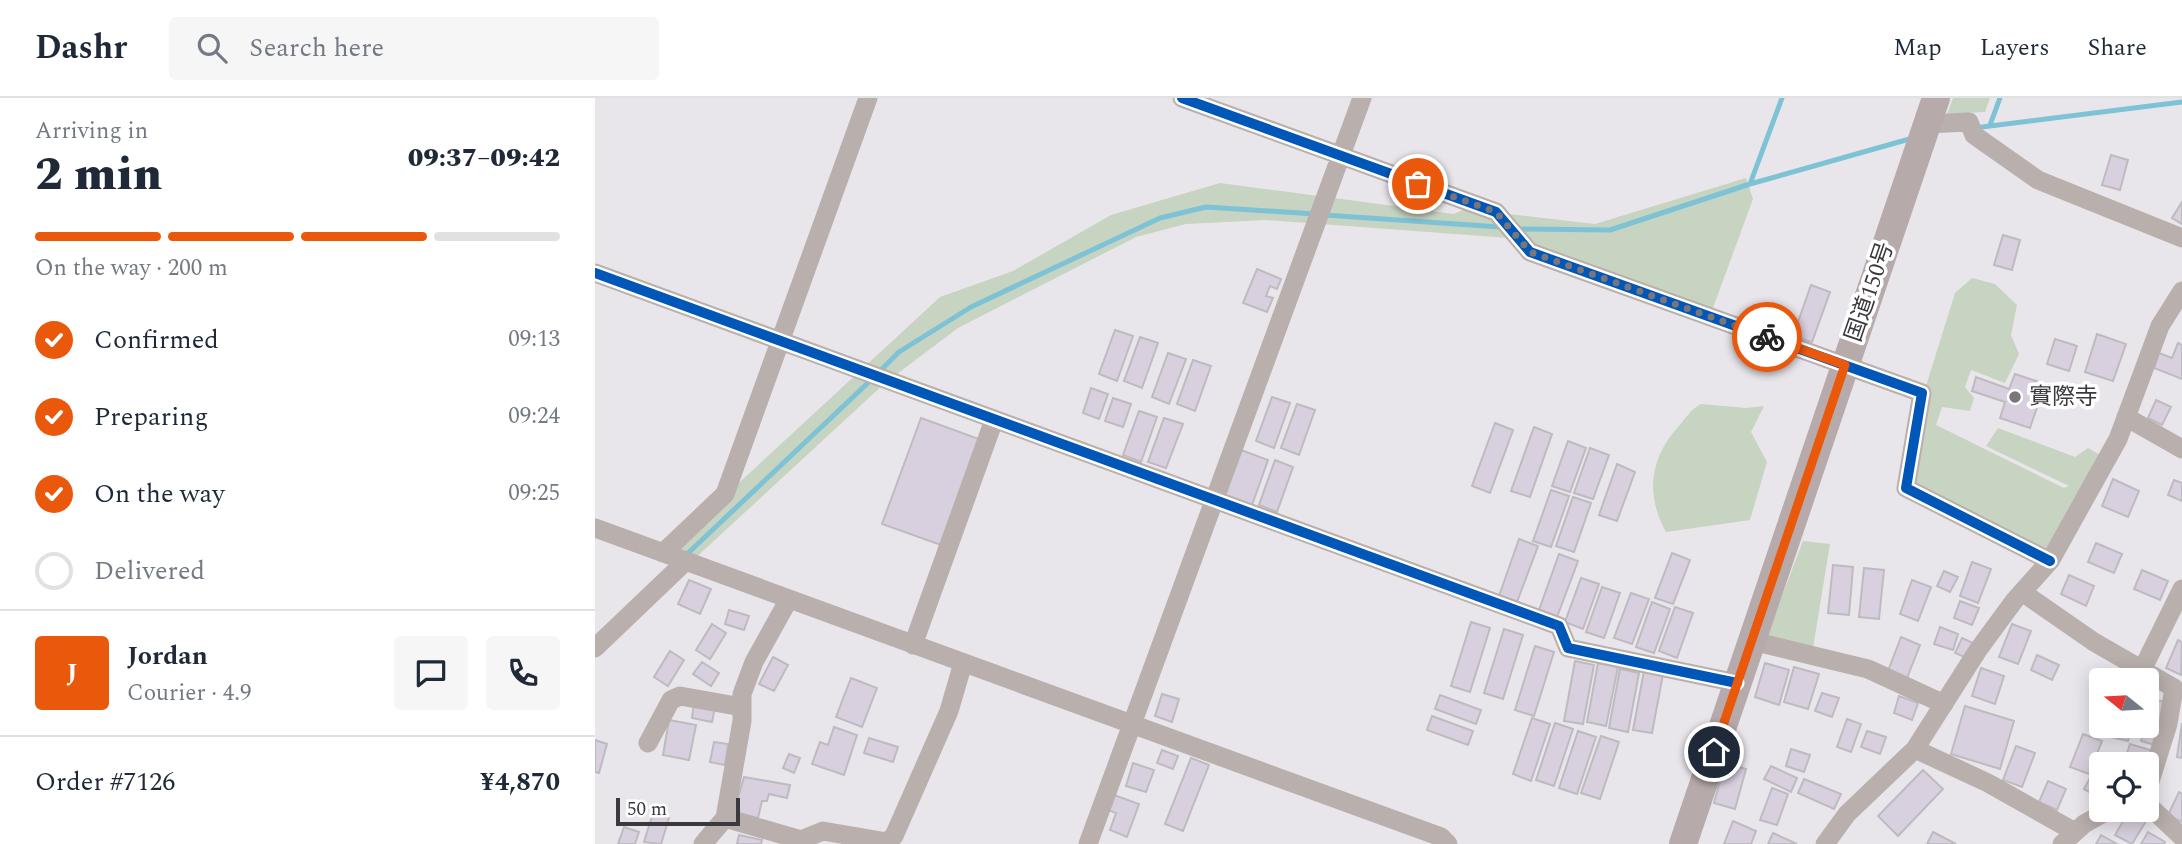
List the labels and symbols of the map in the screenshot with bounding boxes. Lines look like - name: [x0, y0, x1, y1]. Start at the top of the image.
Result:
- pin: [1388, 154, 1448, 214]
- street label: 国道150号: [1837, 237, 1903, 347]
- courier: [1732, 302, 1802, 372]
- place label: 實際寺: [2029, 380, 2098, 415]
- marker: 實際寺: [2007, 389, 2023, 405]
- north arrow: [2089, 668, 2159, 738]
- pin: [1684, 722, 1744, 782]
- scale bar: [616, 795, 740, 827]

